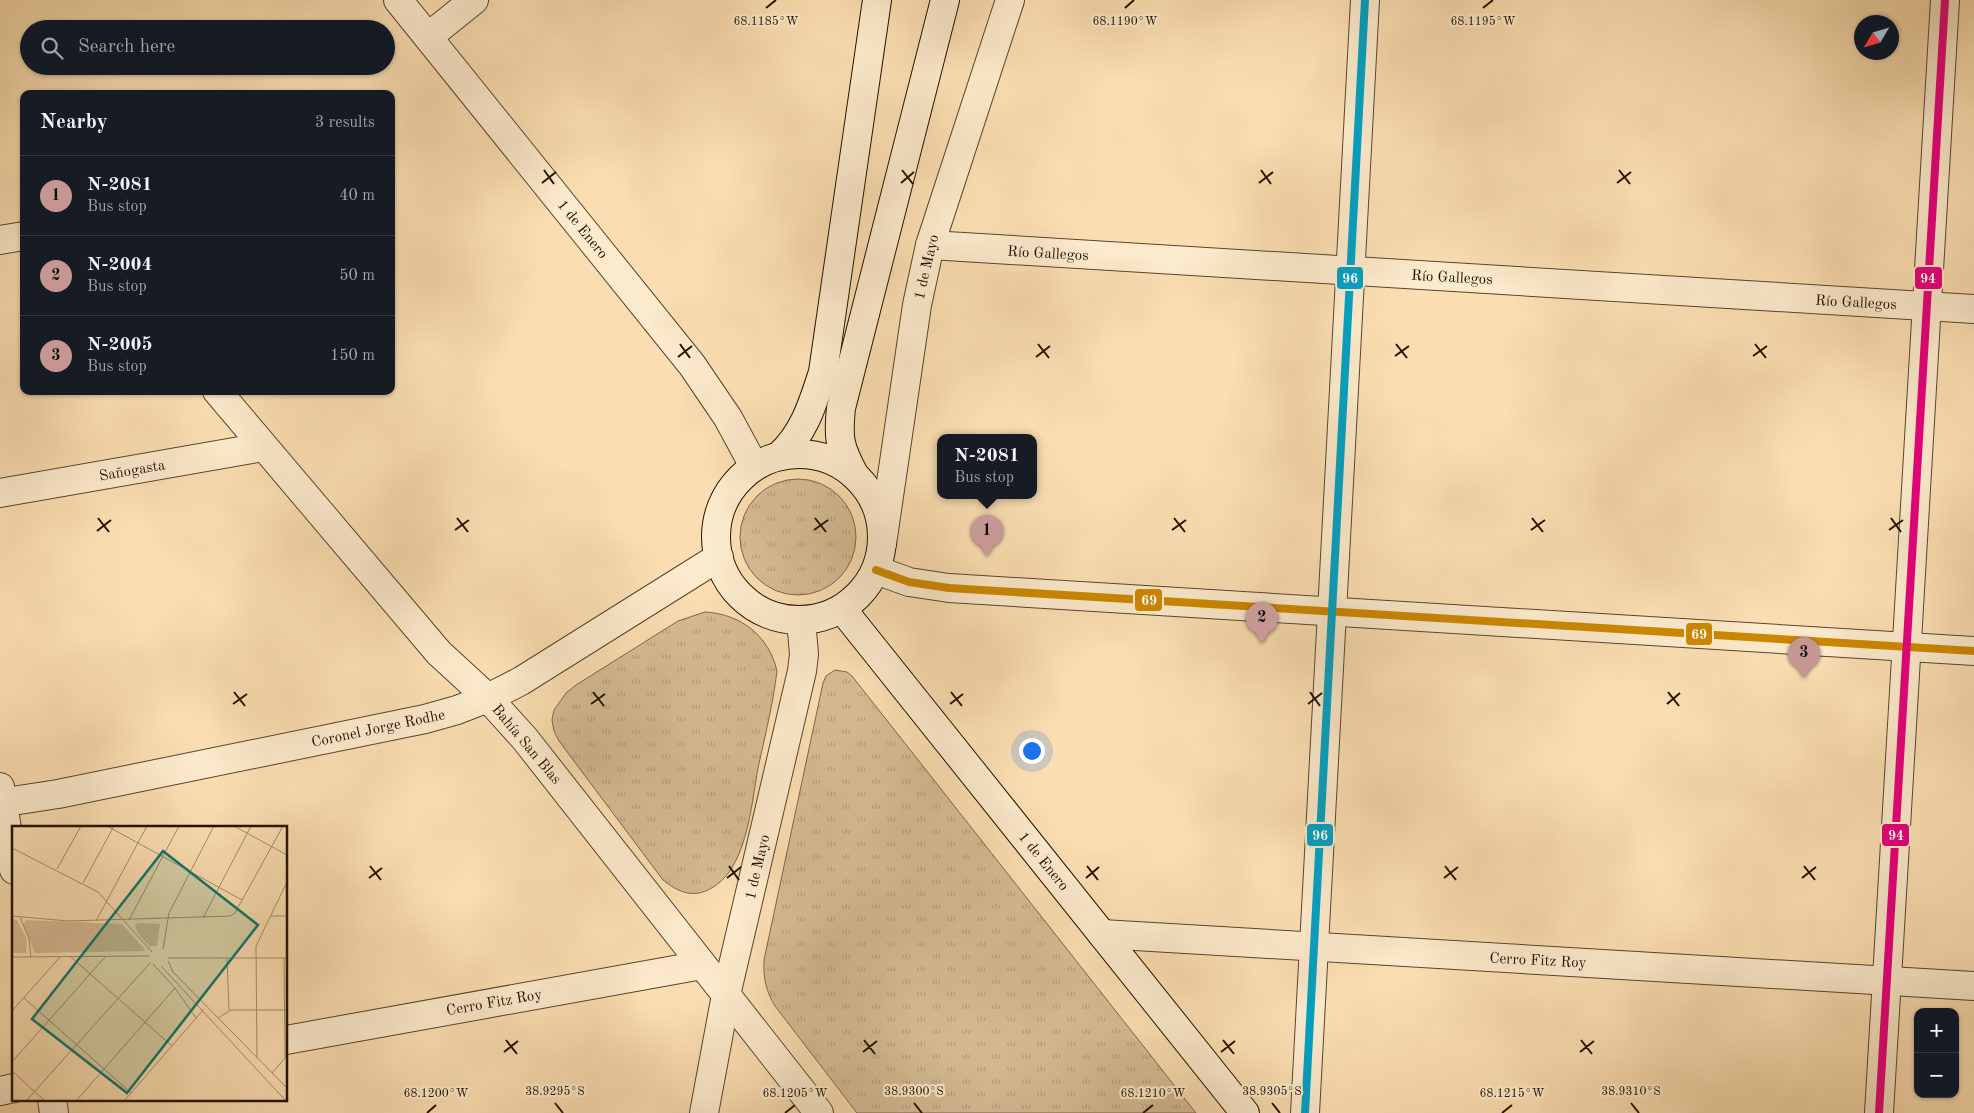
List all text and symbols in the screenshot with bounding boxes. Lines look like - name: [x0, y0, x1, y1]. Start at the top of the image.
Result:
- text: 68.1185°W: [734, 15, 799, 28]
- text: 68.1195°W: [1451, 15, 1516, 28]
- north arrow: [1854, 15, 1899, 60]
- text: 68.1190°W: [1093, 16, 1158, 28]
- search box: [20, 20, 395, 75]
- icon: search: [38, 34, 66, 62]
- text: Search here: [78, 38, 175, 57]
- text: Nearby: [40, 112, 108, 133]
- text: 3 results: [315, 115, 375, 131]
- text: N-2081: [87, 176, 153, 195]
- text: 1: [51, 188, 61, 204]
- text: 40 m: [339, 188, 375, 204]
- street label: 1 de Enero: [554, 198, 610, 262]
- text: Bus stop: [87, 199, 147, 215]
- street label: 1 de Mayo: [913, 233, 942, 301]
- street label: Río Gallegos: [1007, 245, 1089, 264]
- text: N-2004: [87, 256, 153, 275]
- line badge: 96: [1336, 266, 1364, 290]
- line badge: 94: [1914, 266, 1943, 290]
- text: 2: [51, 268, 61, 284]
- text: 50 m: [339, 268, 375, 284]
- street label: Río Gallegos: [1411, 269, 1493, 288]
- text: 96: [1342, 272, 1358, 286]
- text: 94: [1920, 272, 1936, 286]
- text: Bus stop: [87, 279, 147, 295]
- street label: Río Gallegos: [1815, 294, 1897, 313]
- text: N-2005: [87, 336, 153, 355]
- text: 3: [51, 348, 61, 364]
- text: 150 m: [330, 348, 375, 364]
- text: Bus stop: [87, 359, 147, 375]
- popup: [937, 434, 1037, 499]
- text: N-2081: [954, 447, 1020, 466]
- street label: Sañogasta: [98, 458, 167, 485]
- text: Bus stop: [954, 470, 1014, 486]
- pin: 1: [971, 515, 1003, 556]
- line badge: 69: [1134, 588, 1163, 612]
- text: 69: [1141, 594, 1157, 608]
- pin: 2: [1246, 602, 1278, 643]
- line badge: 69: [1685, 622, 1713, 646]
- text: 69: [1691, 628, 1707, 642]
- pin: 3: [1788, 637, 1820, 678]
- street label: Bahía San Blas: [488, 702, 563, 788]
- street label: Coronel Jorge Rodhe: [310, 708, 447, 751]
- your location: [1019, 738, 1045, 764]
- line badge: 96: [1306, 823, 1334, 847]
- line badge: 94: [1881, 823, 1910, 847]
- inset map: [12, 826, 288, 1100]
- text: 96: [1312, 829, 1328, 843]
- text: 94: [1888, 829, 1904, 843]
- street label: 1 de Enero: [1015, 830, 1071, 894]
- street label: 1 de Mayo: [744, 833, 773, 901]
- street label: Cerro Fitz Roy: [1489, 951, 1587, 972]
- street label: Cerro Fitz Roy: [445, 988, 544, 1019]
- map controls: [1914, 1008, 1959, 1098]
- button: +: [1914, 1008, 1959, 1053]
- button: −: [1914, 1053, 1959, 1098]
- text: 38.9295°S: [525, 1085, 585, 1098]
- text: 38.9305°S: [1242, 1085, 1302, 1098]
- text: 38.9300°S: [884, 1086, 944, 1098]
- text: 38.9310°S: [1601, 1086, 1661, 1098]
- text: 68.1205°W: [763, 1087, 828, 1100]
- text: 68.1215°W: [1480, 1087, 1545, 1100]
- text: 68.1200°W: [404, 1088, 469, 1100]
- text: 68.1210°W: [1121, 1088, 1186, 1100]

